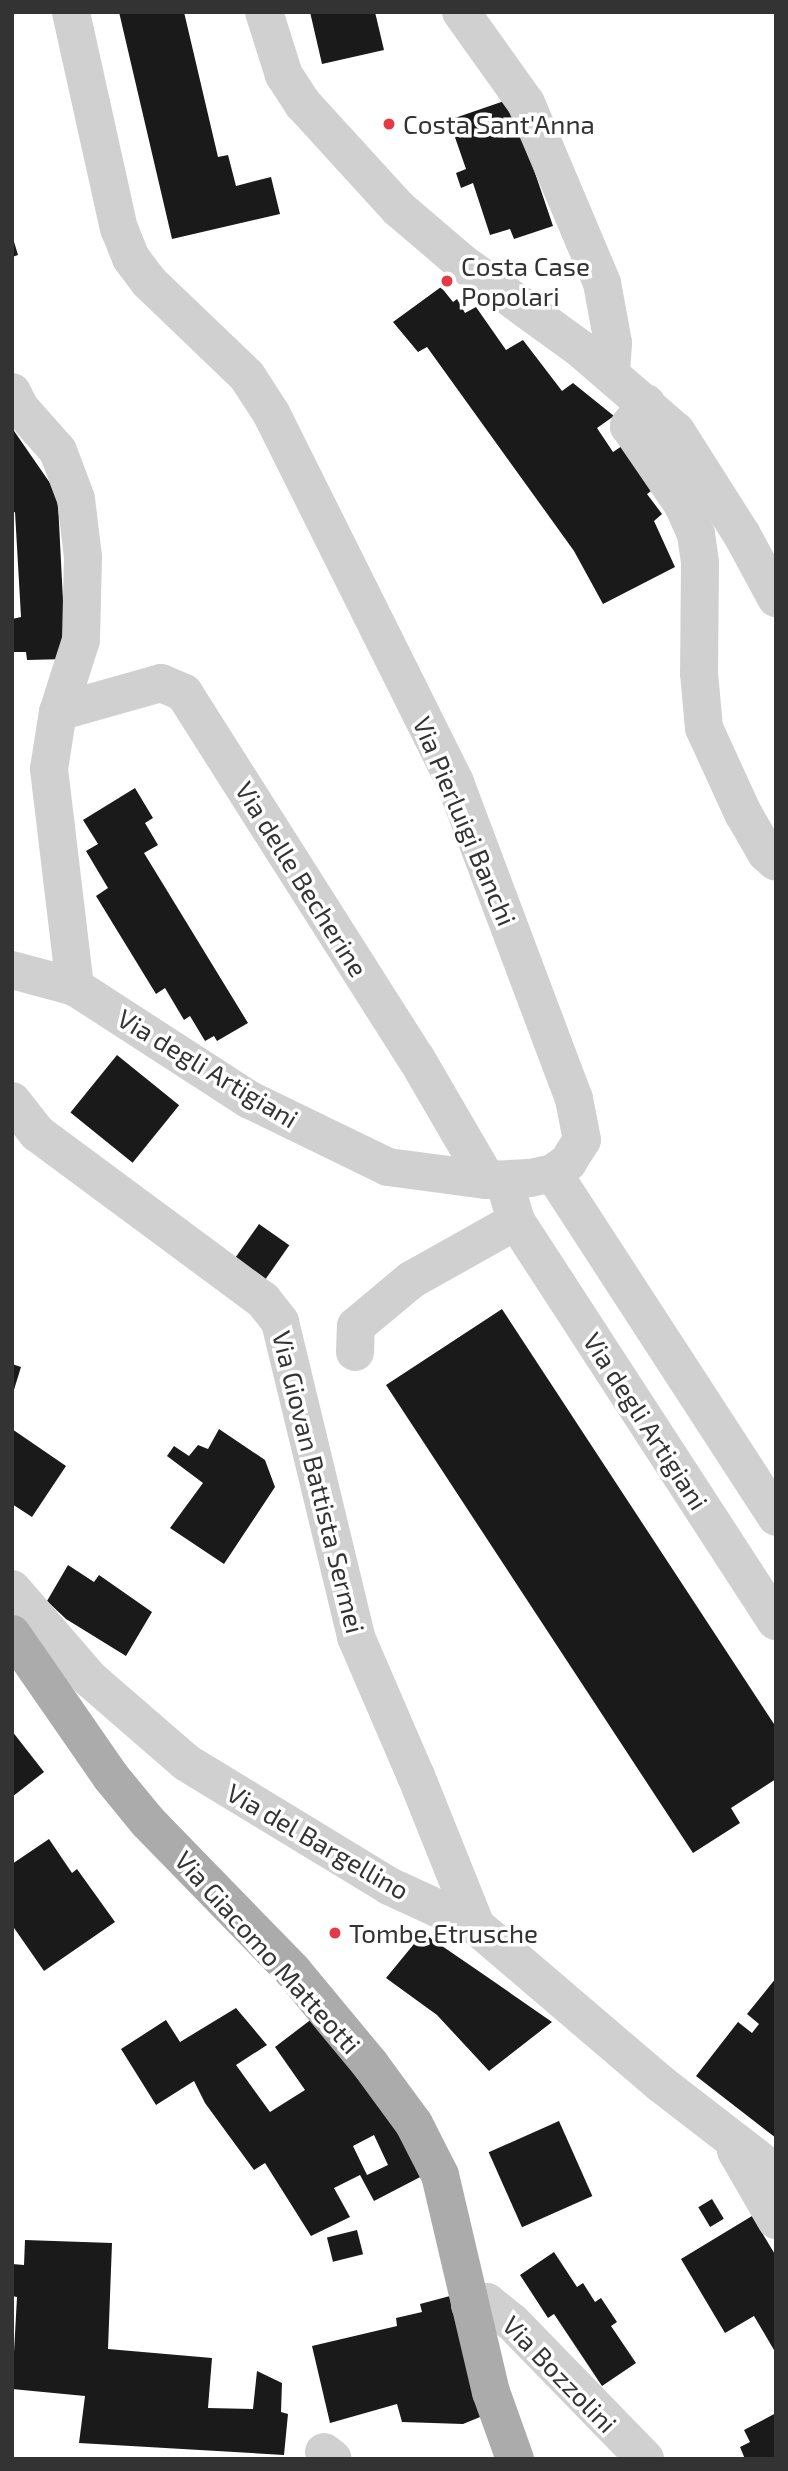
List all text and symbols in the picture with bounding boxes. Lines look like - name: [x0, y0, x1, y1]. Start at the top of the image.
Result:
- place label: Costa Sant'Anna: [403, 108, 595, 140]
- marker: Costa Sant'Anna: [381, 116, 397, 132]
- place label: Costa Case Popolari: [461, 250, 590, 312]
- marker: Costa Case Popolari: [439, 273, 455, 289]
- street label: Via Pierluigi Banchi: [407, 712, 523, 930]
- street label: Via delle Becherine: [229, 776, 375, 982]
- street label: Via degli Artigiani: [112, 1002, 304, 1134]
- street label: Via degli Artigiani: [577, 1326, 715, 1516]
- street label: Via Giovan Battista Sermei: [266, 1328, 372, 1636]
- street label: Via del Bargellino: [221, 1776, 415, 1906]
- street label: Via Giacomo Matteotti: [169, 1844, 367, 2060]
- place label: Tombe Etrusche: [349, 1917, 538, 1949]
- marker: Tombe Etrusche: [327, 1925, 343, 1941]
- street label: Via Bozzolini: [497, 2309, 623, 2439]

